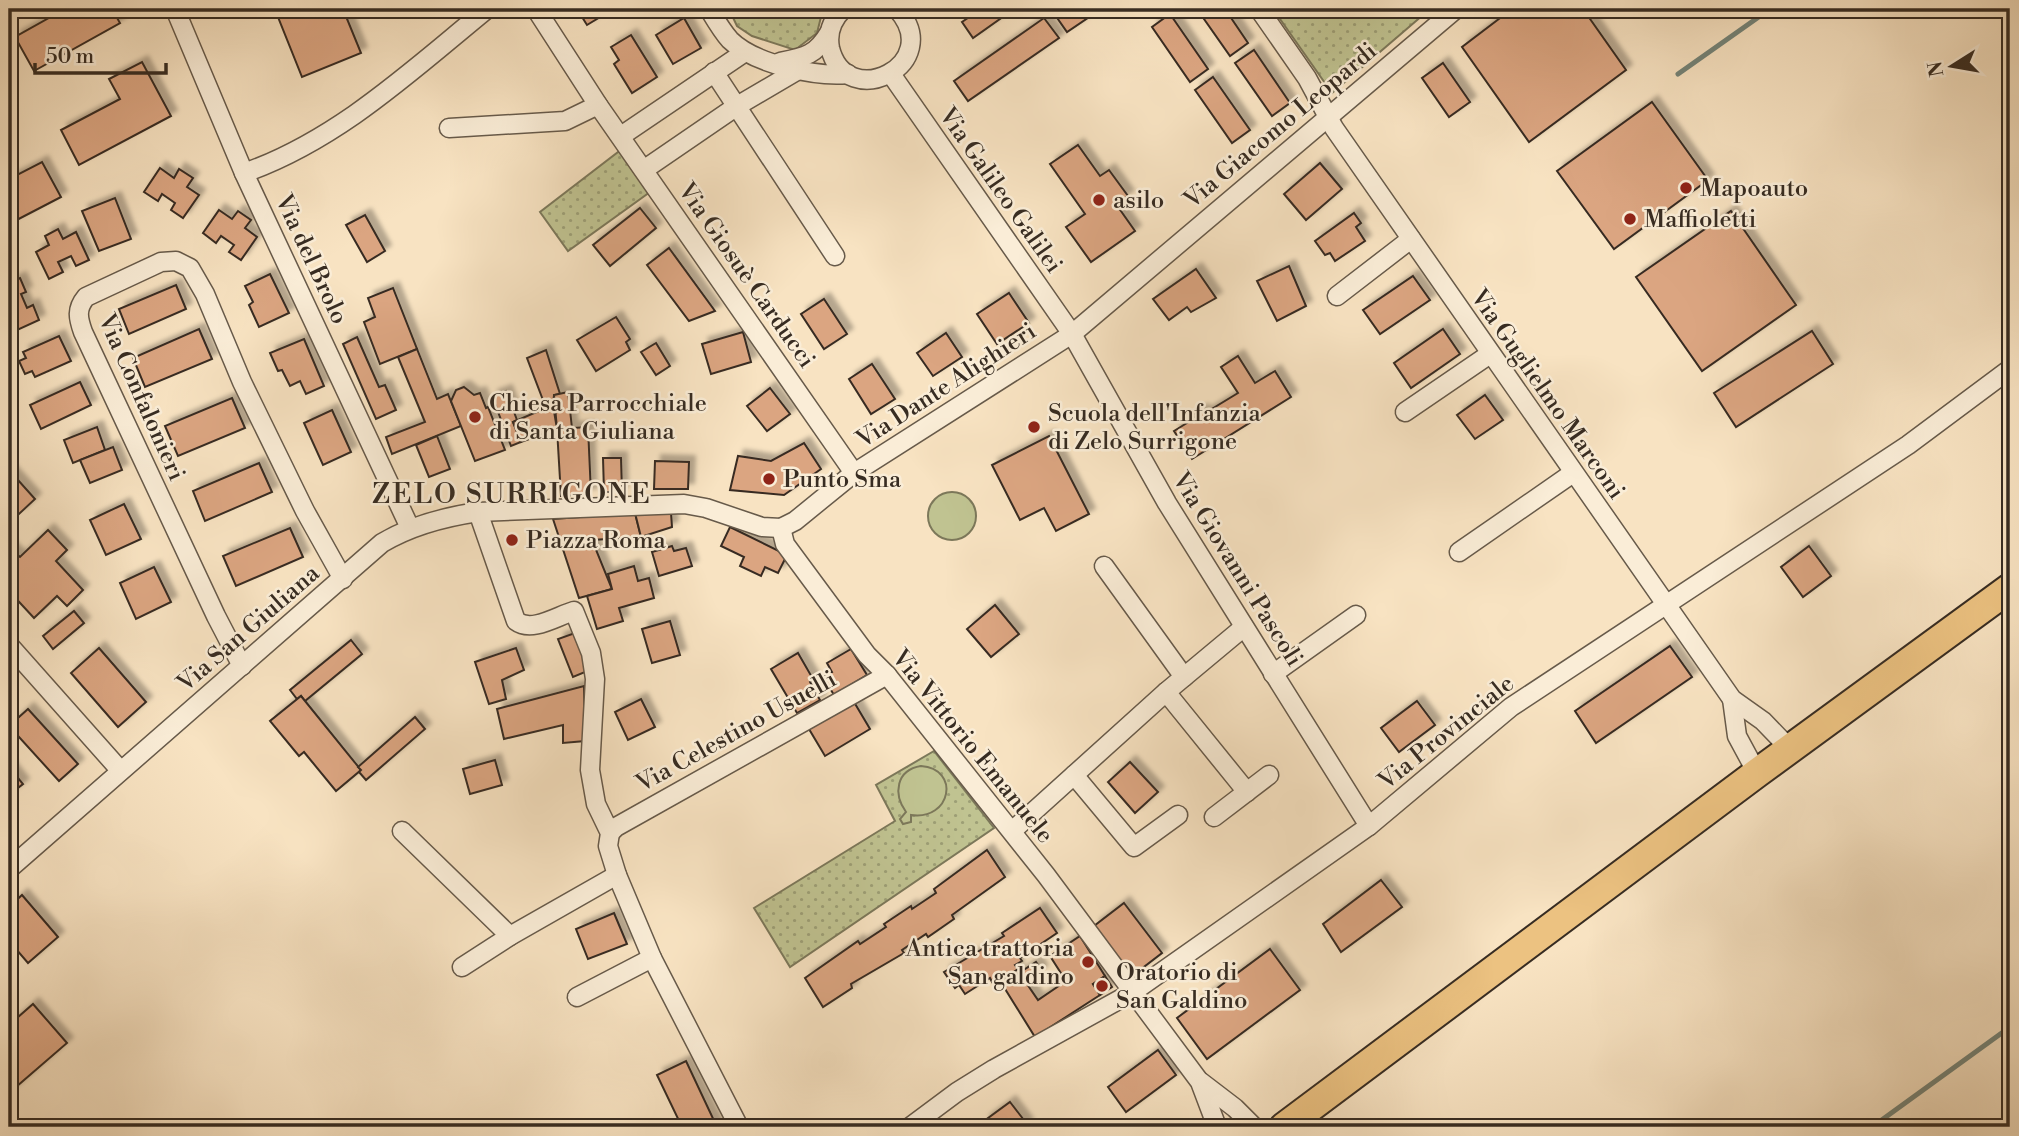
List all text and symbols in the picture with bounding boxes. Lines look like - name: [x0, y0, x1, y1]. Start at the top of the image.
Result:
- scale bar: [35, 32, 166, 76]
- north arrow: [1918, 32, 1988, 102]
- street label: Via Giacomo Leopardi: [1177, 36, 1383, 216]
- text: 50 m: [46, 44, 94, 70]
- text: N: [1923, 59, 1950, 79]
- street label: Via Galileo Galilei: [931, 101, 1069, 279]
- place label: Mapoauto: [1700, 174, 1808, 204]
- street label: Via Giosuè Carducci: [670, 176, 821, 374]
- marker: Mapoauto: [1678, 180, 1694, 196]
- place label: asilo: [1113, 186, 1164, 216]
- street label: Via del Brolo: [268, 189, 354, 329]
- marker: asilo: [1091, 192, 1107, 208]
- place label: Maffioletti: [1644, 205, 1757, 235]
- marker: Maffioletti: [1622, 211, 1638, 227]
- street label: Via Guglielmo Marconi: [1463, 283, 1631, 505]
- street label: Via Confalonieri: [90, 308, 191, 486]
- street label: Via Dante Alighieri: [850, 316, 1042, 456]
- place label: Chiesa Parrocchiale di Santa Giuliana: [489, 389, 707, 447]
- place label: Scuola dell'Infanzia di Zelo Surrigone: [1048, 399, 1262, 457]
- marker: Chiesa Parrocchiale di Santa Giuliana: [467, 409, 483, 425]
- marker: Scuola dell'Infanzia di Zelo Surrigone: [1026, 419, 1042, 435]
- place label: Punto Sma: [783, 465, 902, 495]
- street label: Via Giovanni Pascoli: [1165, 466, 1309, 672]
- marker: Punto Sma: [761, 471, 777, 487]
- district label: ZELO SURRIGONE: [372, 477, 652, 512]
- place label: Piazza Roma: [526, 526, 667, 556]
- marker: Piazza Roma: [504, 532, 520, 548]
- street label: Via San Giuliana: [171, 558, 327, 699]
- street label: Via Vittorio Emanuele: [884, 643, 1060, 850]
- street label: Via Celestino Usuelli: [630, 664, 842, 800]
- street label: Via Provinciale: [1372, 669, 1521, 797]
- place label: Antica trattoria San galdino: [905, 934, 1075, 992]
- marker: Antica trattoria San galdino: [1080, 954, 1096, 970]
- place label: Oratorio di San Galdino: [1116, 958, 1247, 1016]
- marker: Oratorio di San Galdino: [1094, 978, 1110, 994]

